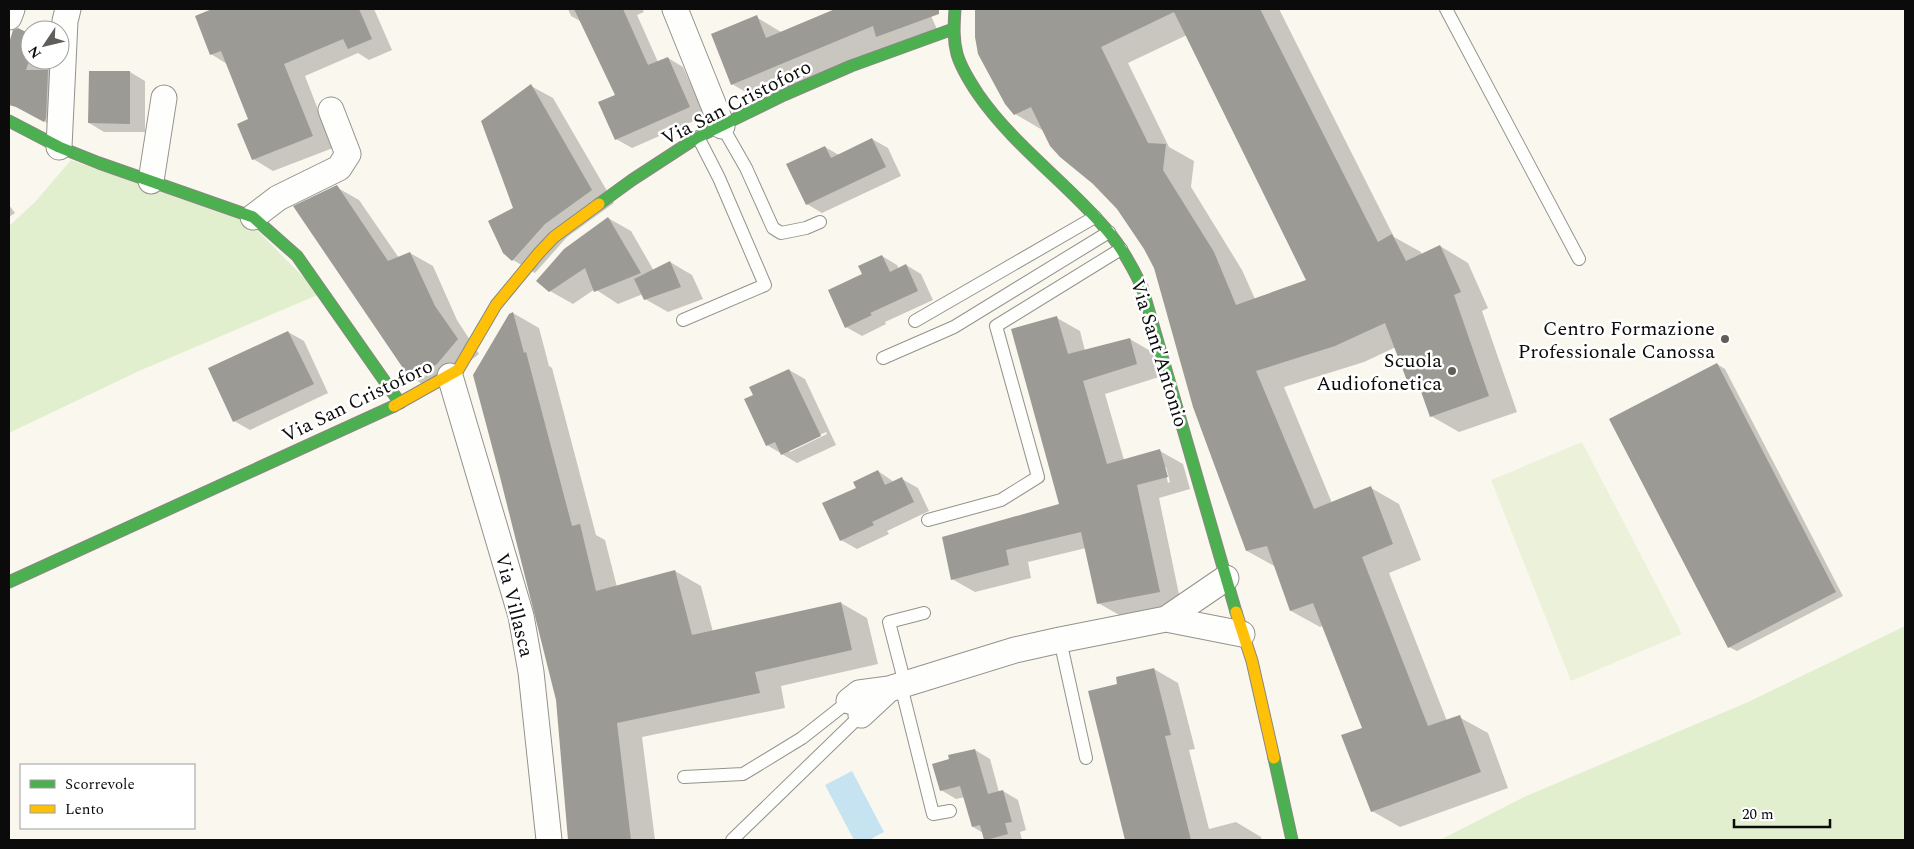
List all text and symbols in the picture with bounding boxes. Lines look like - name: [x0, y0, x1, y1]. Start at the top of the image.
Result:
- north arrow: [20, 20, 70, 70]
- text: N: [23, 41, 47, 63]
- street label: Via San Cristoforo: [656, 52, 817, 154]
- street label: Via Sant'Antonio: [1122, 276, 1196, 431]
- place label: Centro Formazione Professionale Canossa: [1518, 314, 1715, 367]
- marker: Centro Formazione Professionale Canossa: [1719, 333, 1731, 345]
- place label: Scuola Audiofonetica: [1316, 346, 1442, 399]
- street label: Via San Cristoforo: [277, 351, 438, 450]
- marker: Scuola Audiofonetica: [1446, 365, 1458, 377]
- street label: Via Villasca: [487, 550, 542, 661]
- legend: [20, 764, 195, 829]
- text: Scorrevole: [65, 773, 135, 796]
- scale bar: [1734, 796, 1830, 828]
- text: Lento: [65, 798, 104, 821]
- text: 20 m: [1742, 803, 1774, 826]

